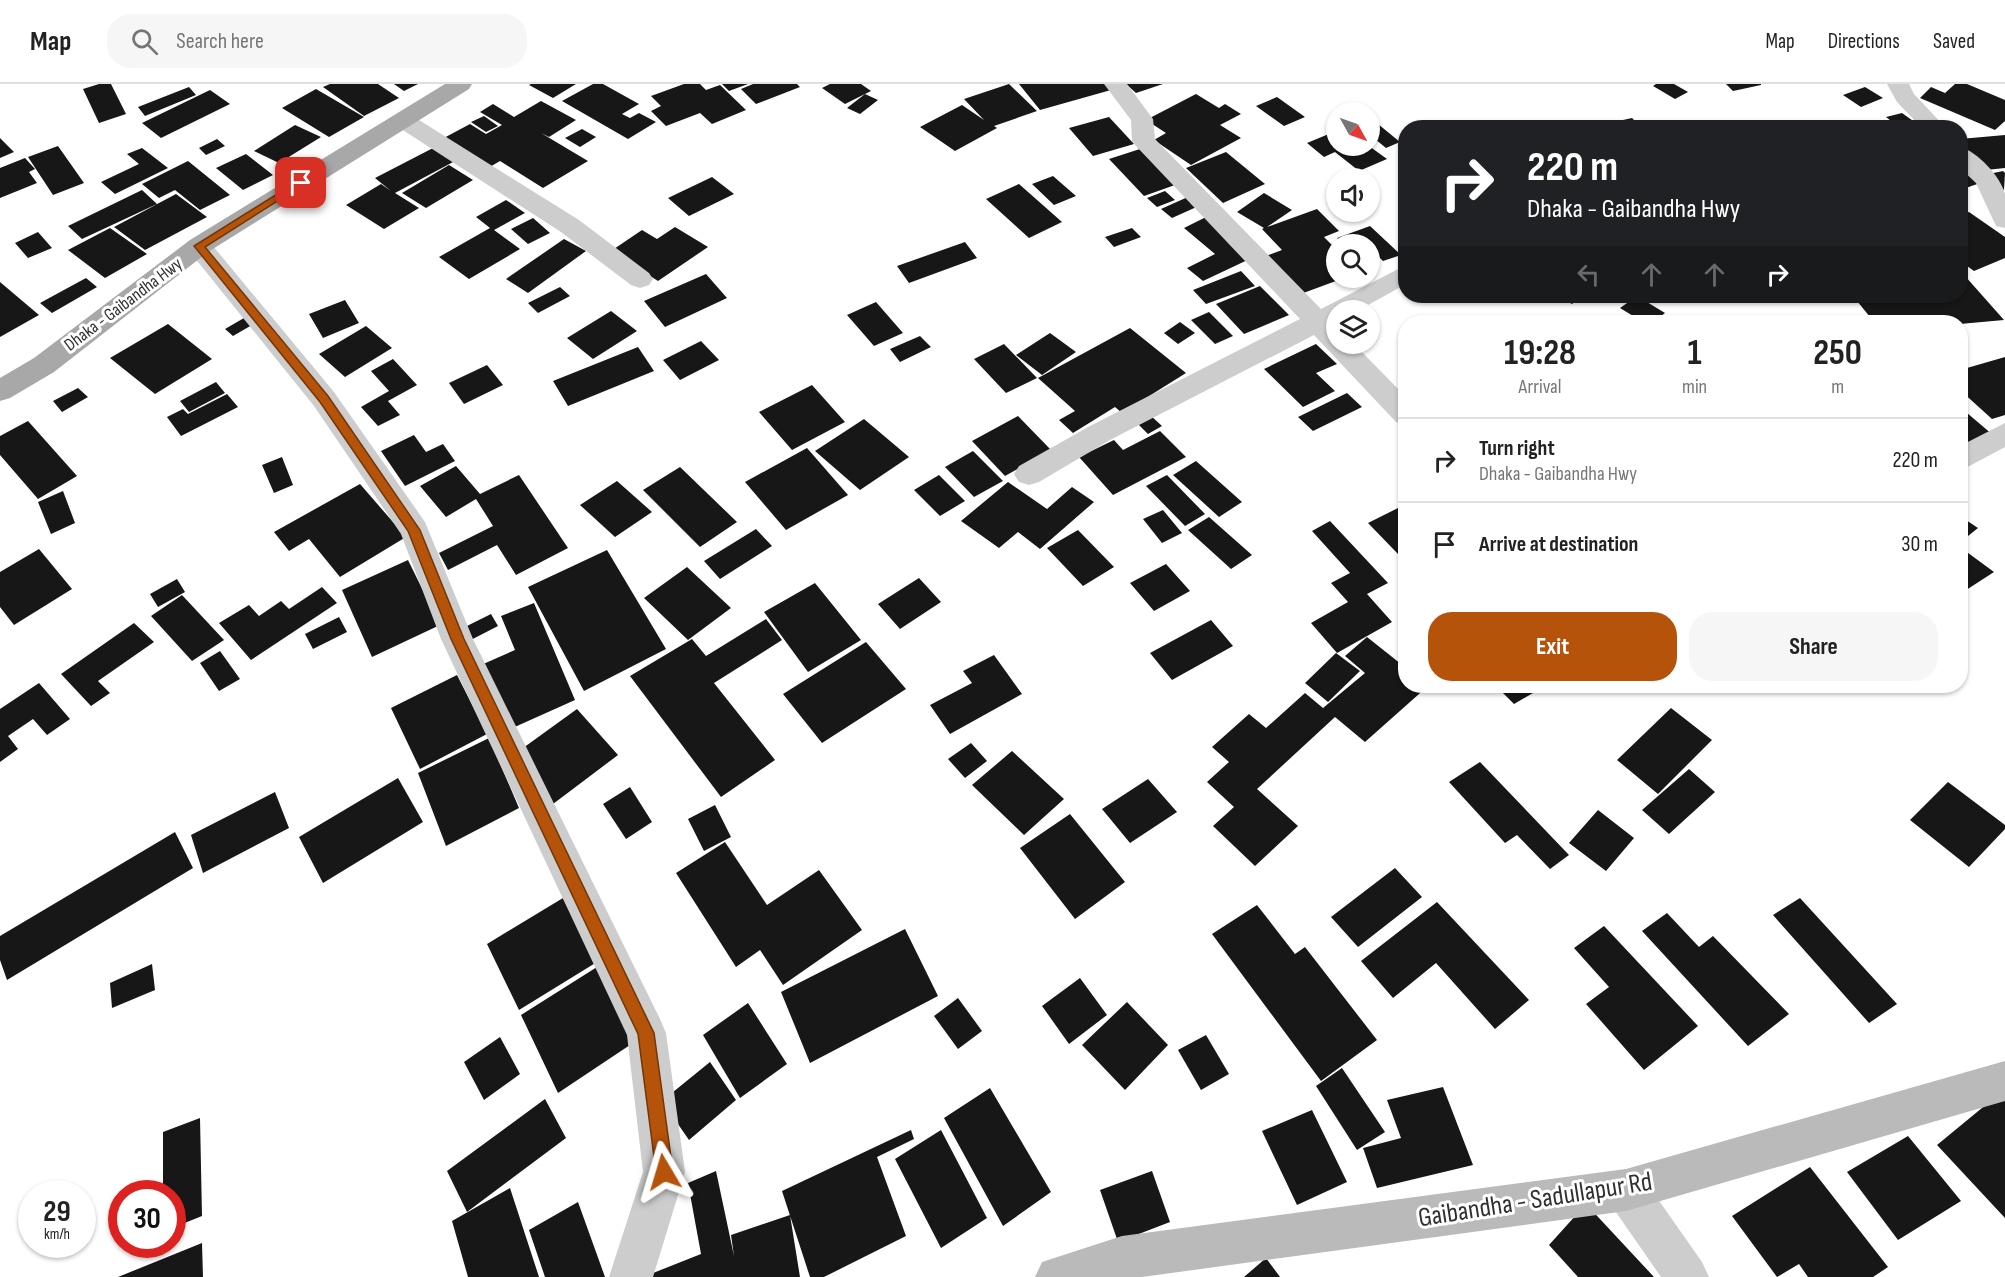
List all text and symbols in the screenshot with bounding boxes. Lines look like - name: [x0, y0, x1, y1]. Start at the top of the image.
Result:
- search box: [107, 14, 527, 68]
- text: Map: [30, 25, 71, 58]
- icon: search: [128, 25, 161, 58]
- text: Search here: [176, 28, 264, 55]
- text: Map: [1765, 29, 1795, 54]
- text: Directions: [1828, 29, 1900, 54]
- text: Saved: [1933, 29, 1975, 54]
- north arrow: [1326, 102, 1380, 156]
- map controls: [1326, 102, 1380, 354]
- text: 220 m: [1527, 142, 1618, 193]
- icon: right: [1428, 144, 1506, 222]
- pin: [275, 157, 326, 208]
- icon: arrive: [284, 166, 317, 199]
- button: sound: [1326, 168, 1380, 222]
- text: Dhaka - Gaibandha Hwy: [1527, 193, 1740, 225]
- button: search: [1326, 234, 1380, 288]
- street label: Dhaka - Gaibandha Hwy: [60, 253, 186, 356]
- icon: left: [1572, 258, 1605, 291]
- icon: ahead: [1635, 258, 1668, 291]
- icon: ahead: [1698, 258, 1731, 291]
- icon: right: [1761, 258, 1794, 291]
- button: layers: [1326, 300, 1380, 354]
- text: 19:28: [1504, 332, 1576, 375]
- text: 1: [1688, 332, 1702, 375]
- text: 250: [1813, 332, 1862, 375]
- text: Arrival: [1519, 375, 1562, 399]
- text: min: [1682, 375, 1707, 399]
- text: m: [1831, 375, 1844, 399]
- text: Turn right: [1479, 435, 1555, 462]
- icon: right: [1428, 444, 1461, 477]
- text: 220 m: [1892, 447, 1938, 474]
- text: Dhaka - Gaibandha Hwy: [1479, 462, 1637, 486]
- icon: arrive: [1428, 528, 1461, 561]
- text: Arrive at destination: [1479, 531, 1638, 558]
- text: 30 m: [1901, 531, 1938, 558]
- button: Exit: [1428, 612, 1677, 681]
- button: Share: [1689, 612, 1938, 681]
- position arrow: [632, 1140, 696, 1204]
- street label: Gaibandha - Sadullapur Rd: [1416, 1166, 1654, 1234]
- speed limit sign: 30: [108, 1180, 186, 1258]
- text: 29: [43, 1194, 71, 1230]
- text: km/h: [44, 1225, 70, 1244]

